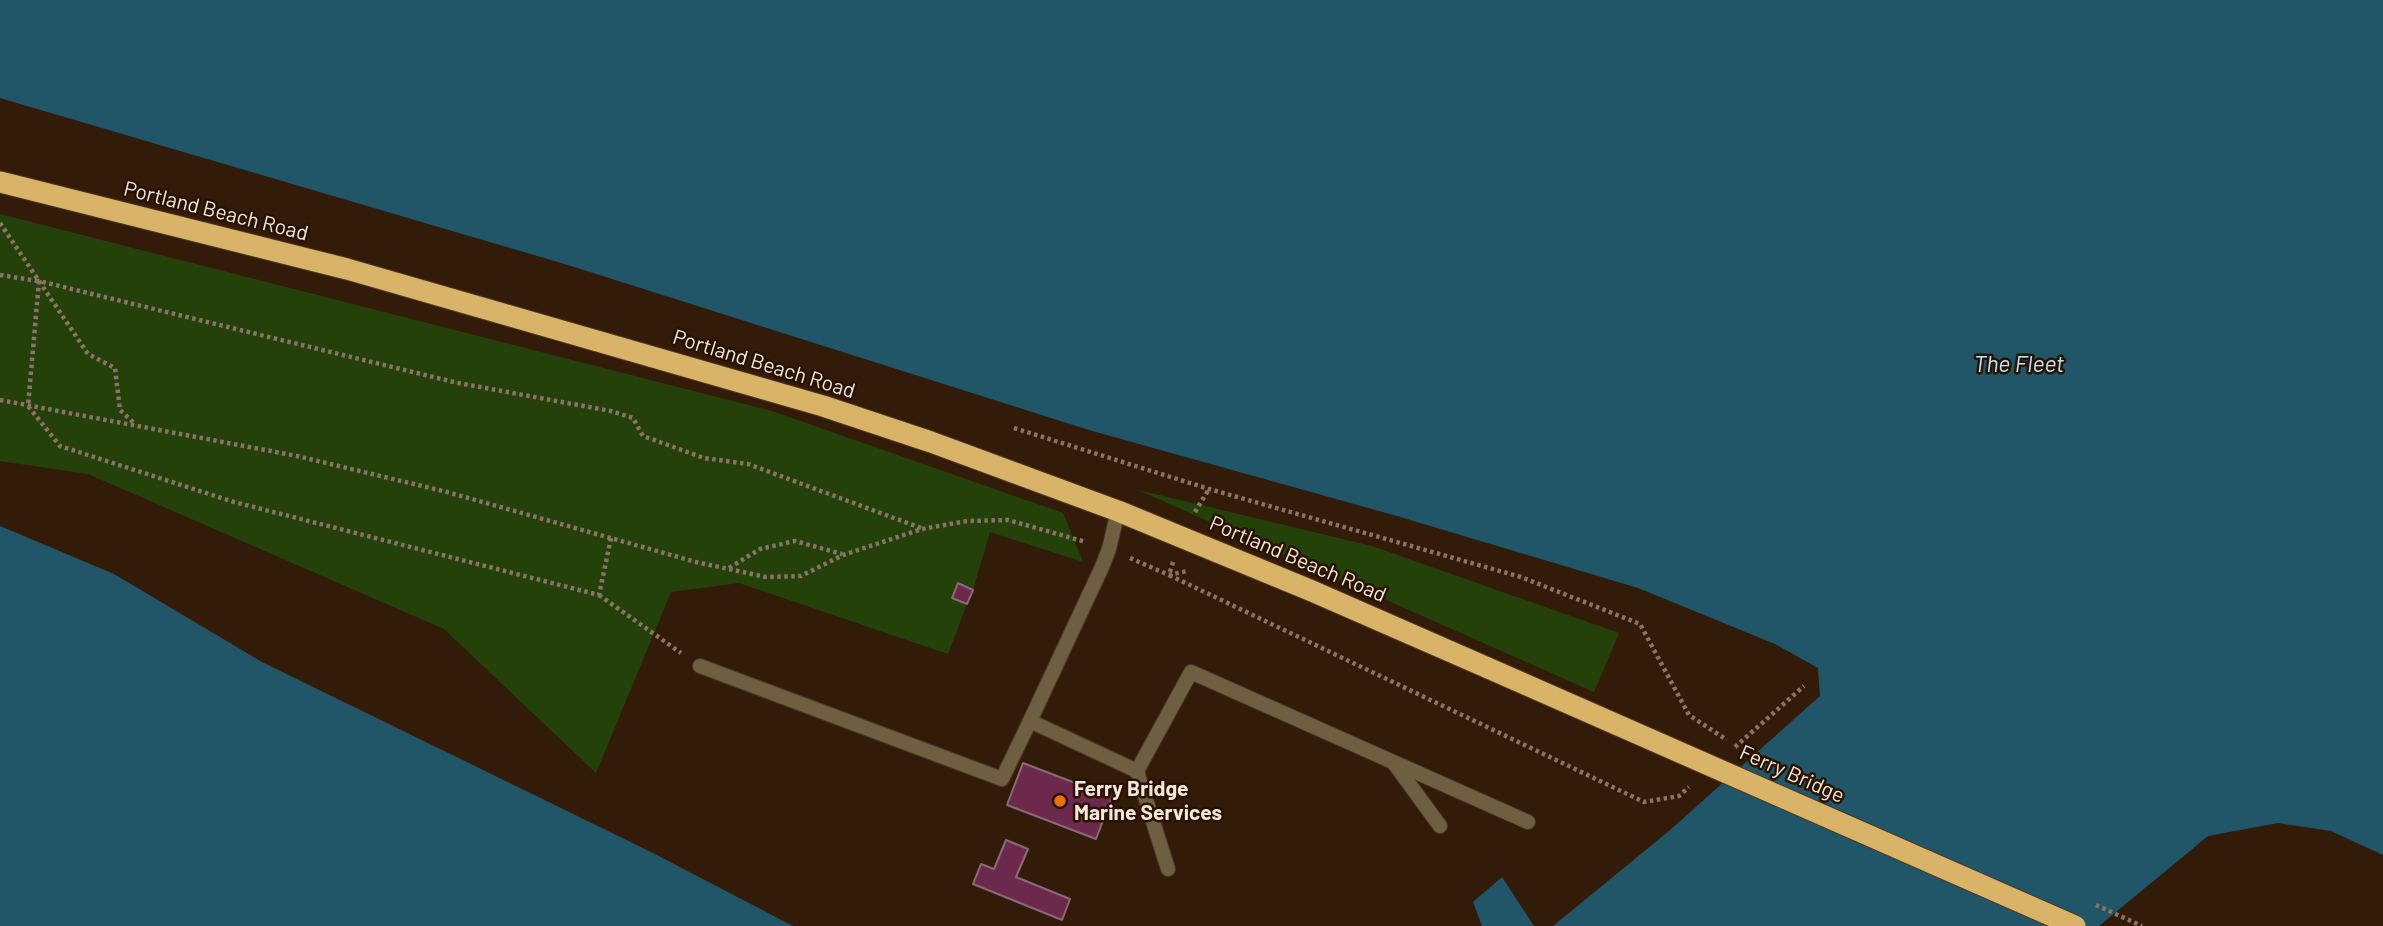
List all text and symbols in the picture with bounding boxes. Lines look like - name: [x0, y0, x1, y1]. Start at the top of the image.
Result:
- street label: Portland Beach Road: [121, 176, 311, 246]
- street label: Portland Beach Road: [670, 324, 858, 404]
- water label: The Fleet: [1974, 350, 2064, 378]
- street label: Portland Beach Road: [1206, 510, 1390, 608]
- street label: Ferry Bridge: [1736, 740, 1848, 808]
- place label: Ferry Bridge Marine Services: [1074, 776, 1222, 826]
- marker: Ferry Bridge Marine Services: [1052, 793, 1068, 809]

